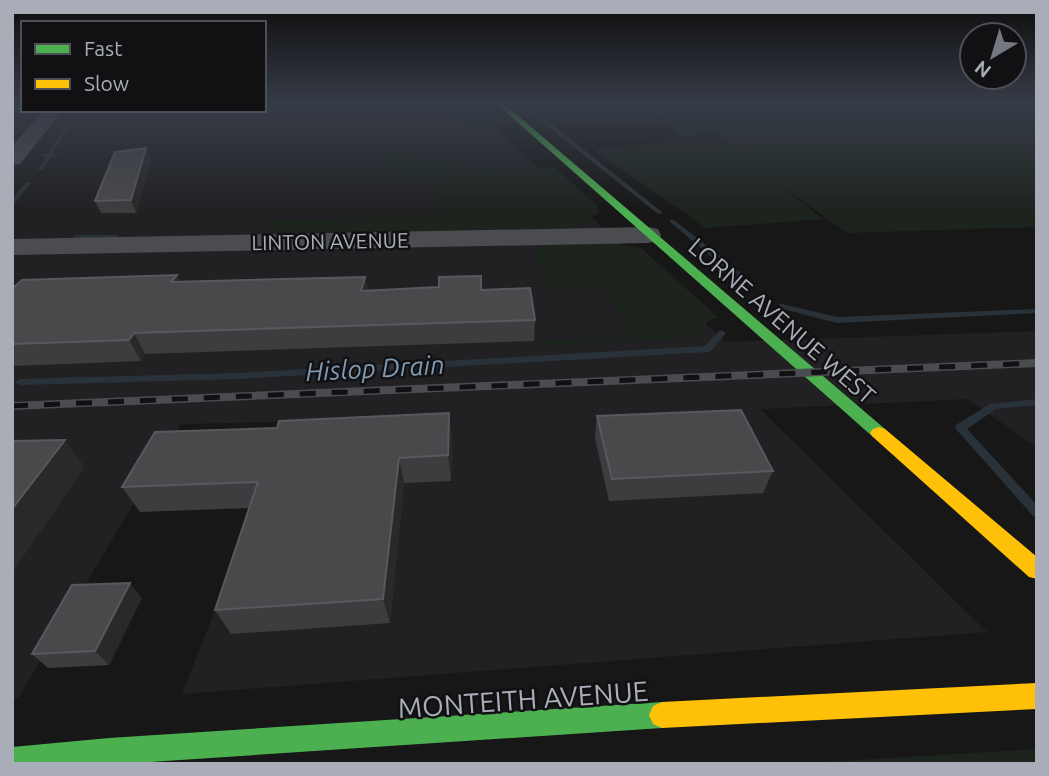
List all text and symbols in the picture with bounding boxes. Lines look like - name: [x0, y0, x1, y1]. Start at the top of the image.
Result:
- legend: [21, 21, 266, 112]
- north arrow: [958, 21, 1028, 91]
- text: Fast: [84, 36, 122, 60]
- text: N: [970, 56, 995, 82]
- text: Slow: [84, 71, 129, 95]
- street label: LINTON AVENUE: [251, 228, 409, 254]
- street label: LORNE AVENUE WEST: [683, 233, 881, 409]
- water label: Hislop Drain: [305, 350, 445, 386]
- street label: MONTEITH AVENUE: [397, 675, 649, 723]

